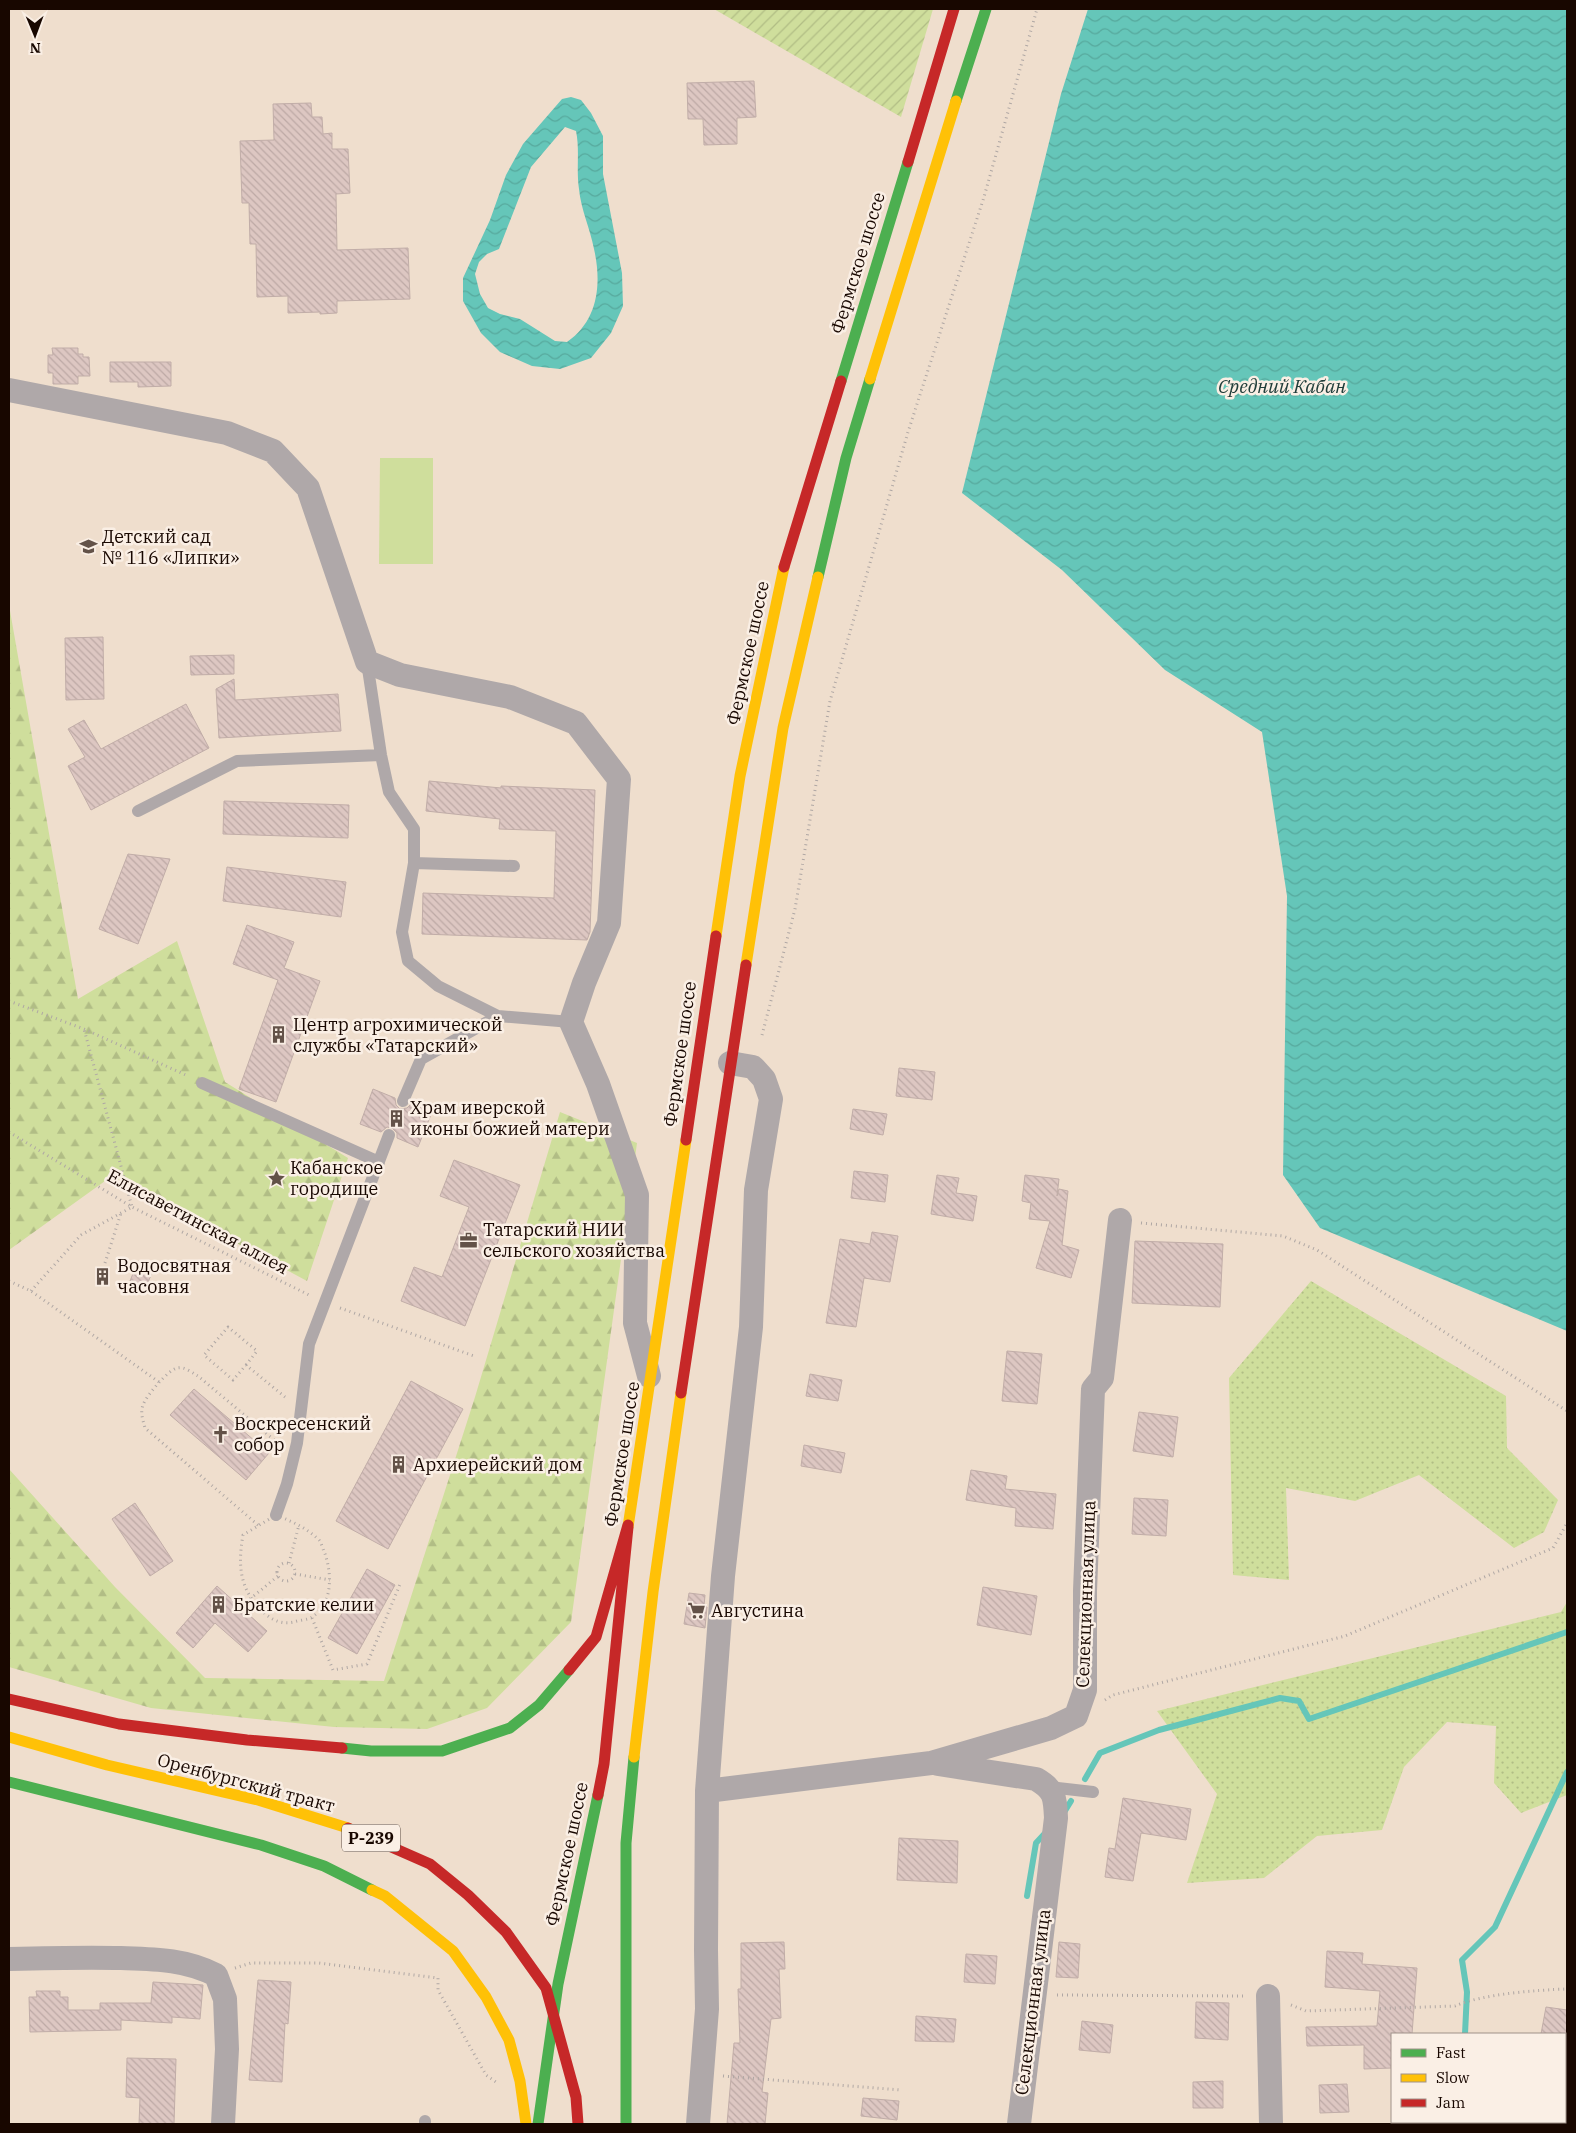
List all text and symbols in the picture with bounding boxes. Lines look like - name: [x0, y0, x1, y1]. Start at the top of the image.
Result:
- north arrow: [10, 10, 60, 60]
- text: N: [30, 39, 41, 57]
- street label: Фермское шоссе: [825, 189, 890, 336]
- water label: Средний Кабан: [1218, 374, 1346, 398]
- place label: Детский сад № 116 «Липки»: [102, 525, 240, 569]
- school or university icon: Детский сад № 116 «Липки»: [78, 537, 98, 557]
- street label: Фермское шоссе: [721, 579, 774, 727]
- street label: Фермское шоссе: [658, 980, 701, 1128]
- place label: Центр агрохимической службы «Татарский»: [293, 1013, 503, 1057]
- building icon: Центр агрохимической службы «Татарский»: [269, 1025, 289, 1045]
- place label: Храм иверской иконы божией матери: [410, 1096, 610, 1140]
- building icon: Храм иверской иконы божией матери: [386, 1108, 406, 1128]
- place label: Кабанское городище: [290, 1156, 383, 1200]
- street label: Елисаветинская аллея: [103, 1164, 293, 1279]
- place icon: Кабанское городище: [266, 1168, 286, 1188]
- place label: Татарский НИИ сельского хозяйства: [483, 1218, 665, 1262]
- office icon: Татарский НИИ сельского хозяйства: [459, 1230, 479, 1250]
- place label: Водосвятная часовня: [117, 1254, 231, 1298]
- building icon: Водосвятная часовня: [93, 1266, 113, 1286]
- street label: Фермское шоссе: [599, 1380, 644, 1528]
- place label: Воскресенский собор: [234, 1412, 371, 1456]
- church icon: Воскресенский собор: [210, 1424, 230, 1444]
- place label: Архиерейский дом: [413, 1453, 582, 1476]
- building icon: Архиерейский дом: [389, 1455, 409, 1475]
- street label: Селекционная улица: [1071, 1500, 1100, 1688]
- place label: Братские келии: [233, 1593, 374, 1616]
- building icon: Братские келии: [209, 1595, 229, 1615]
- place label: Августина: [711, 1599, 804, 1622]
- supermarket icon: Августина: [687, 1601, 707, 1621]
- street label: Оренбургский тракт: [155, 1748, 337, 1817]
- street label: Фермское шоссе: [540, 1780, 593, 1928]
- road number: Р-239: [342, 1825, 400, 1852]
- street label: Селекционная улица: [1010, 1907, 1055, 2096]
- legend: [1391, 2033, 1566, 2123]
- text: Fast: [1436, 2043, 1466, 2062]
- text: Slow: [1436, 2068, 1470, 2087]
- text: Jam: [1436, 2093, 1465, 2112]

